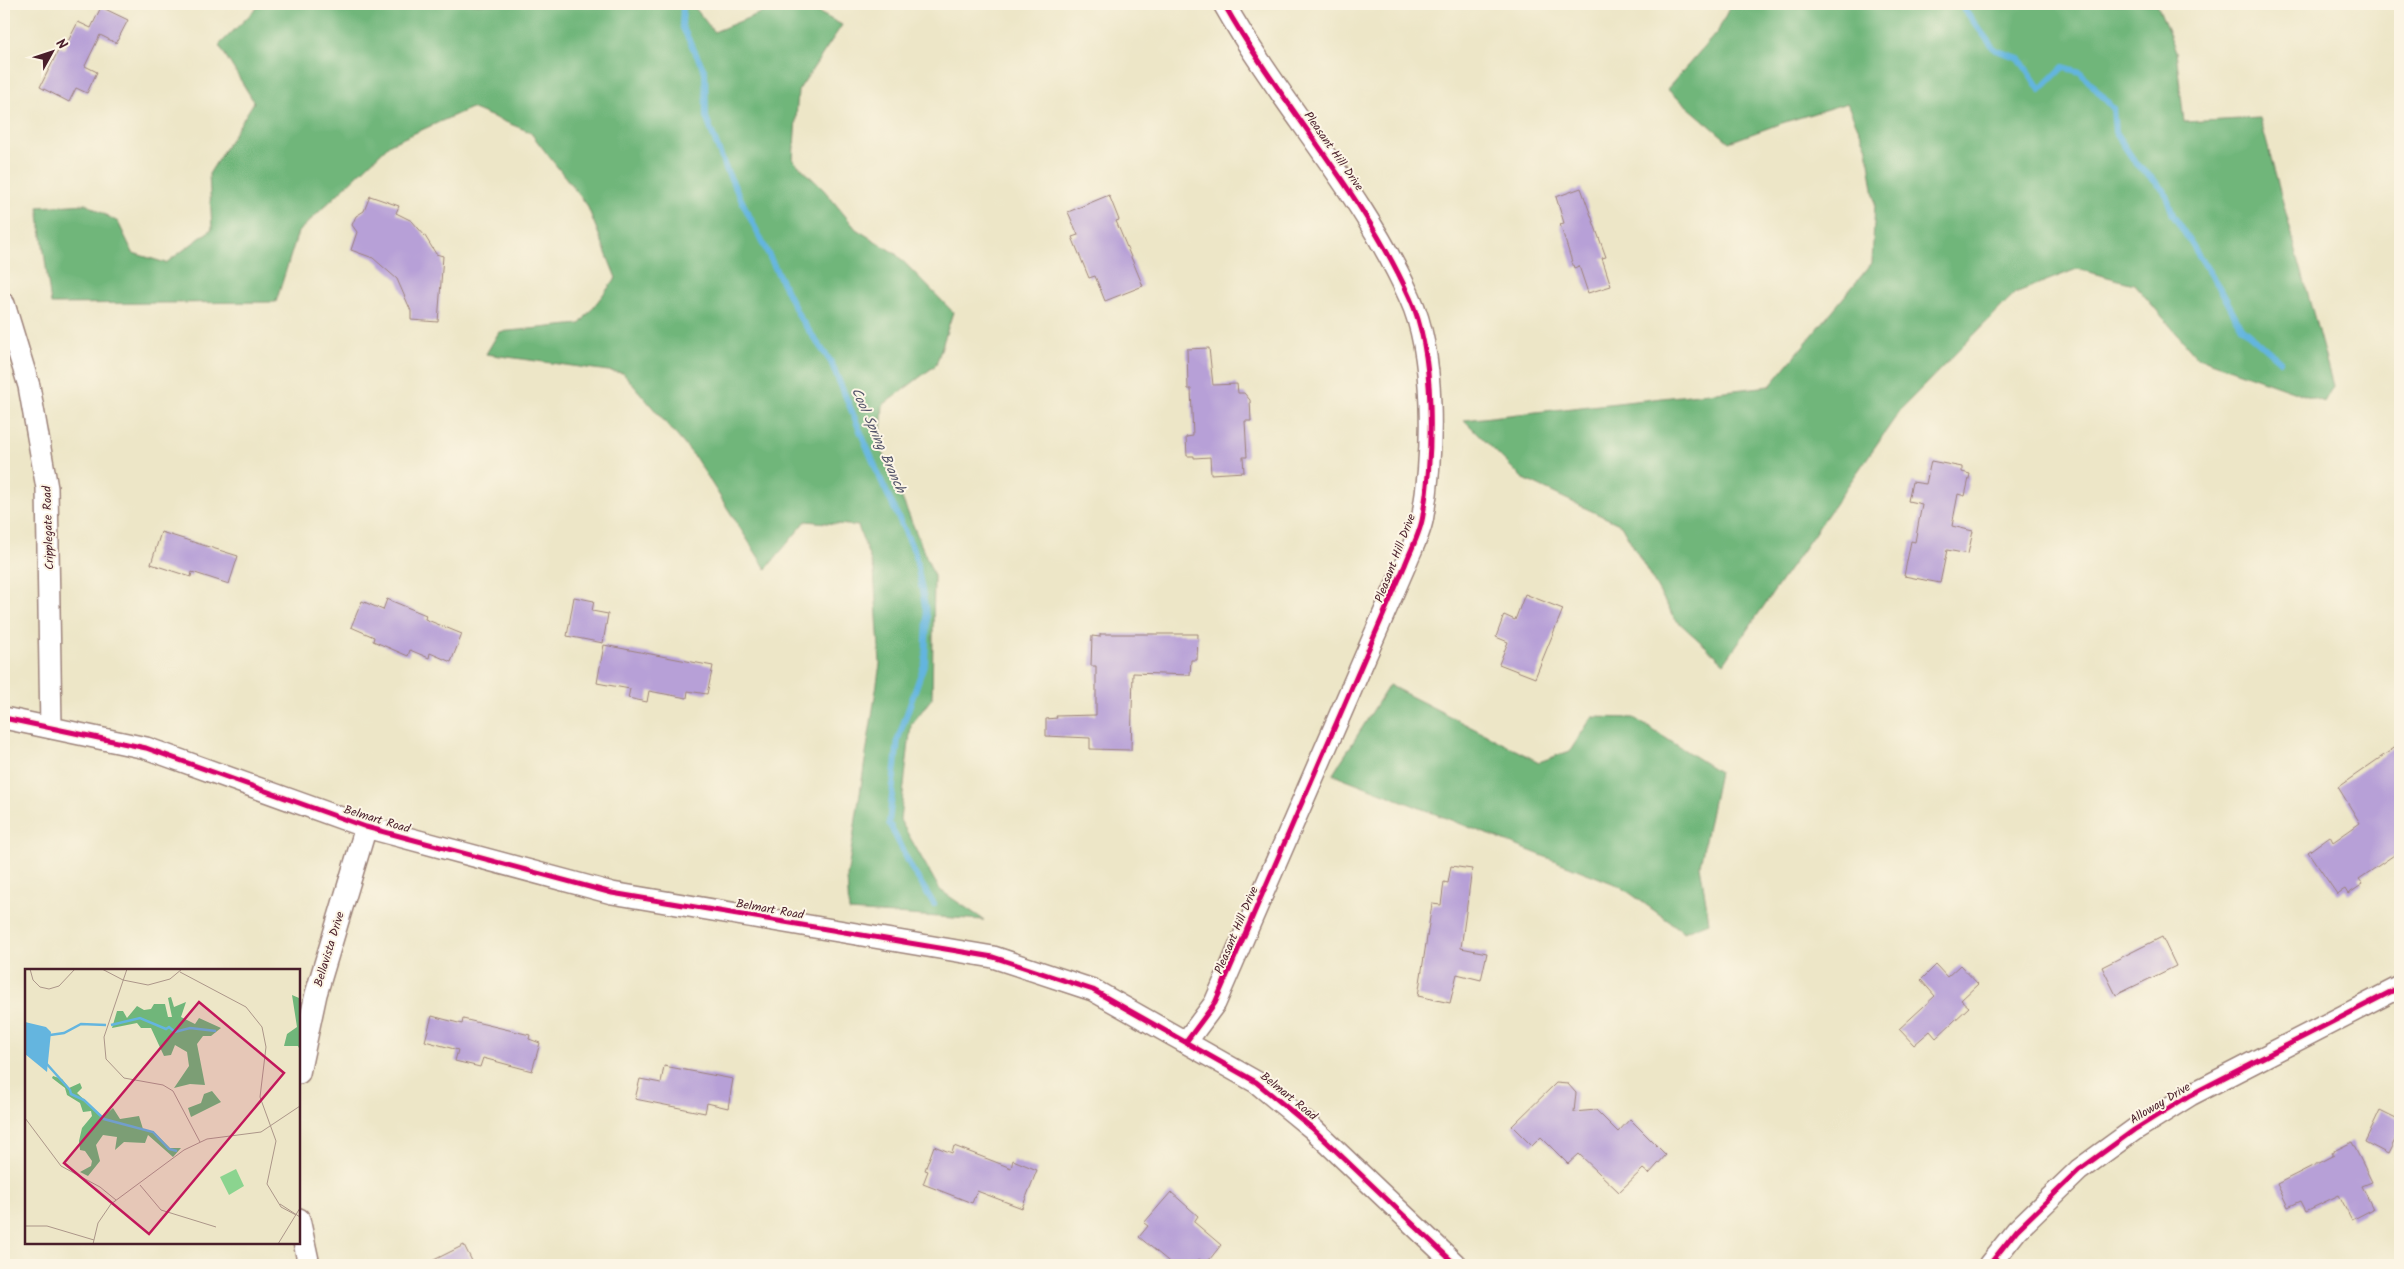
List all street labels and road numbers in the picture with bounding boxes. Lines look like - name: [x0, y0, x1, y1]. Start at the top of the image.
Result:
- street label: Pleasant Hill Drive: [1299, 107, 1369, 196]
- street label: Cripplegate Road: [38, 485, 59, 570]
- street label: Pleasant Hill Drive: [1370, 510, 1421, 605]
- street label: Belmart Road: [341, 800, 413, 839]
- street label: Pleasant Hill Drive: [1209, 883, 1264, 977]
- street label: Belmart Road: [734, 894, 806, 925]
- street label: Bellavista Drive: [309, 909, 350, 989]
- street label: Belmart Road: [1256, 1067, 1322, 1126]
- street label: Alloway Drive: [2126, 1078, 2195, 1129]

